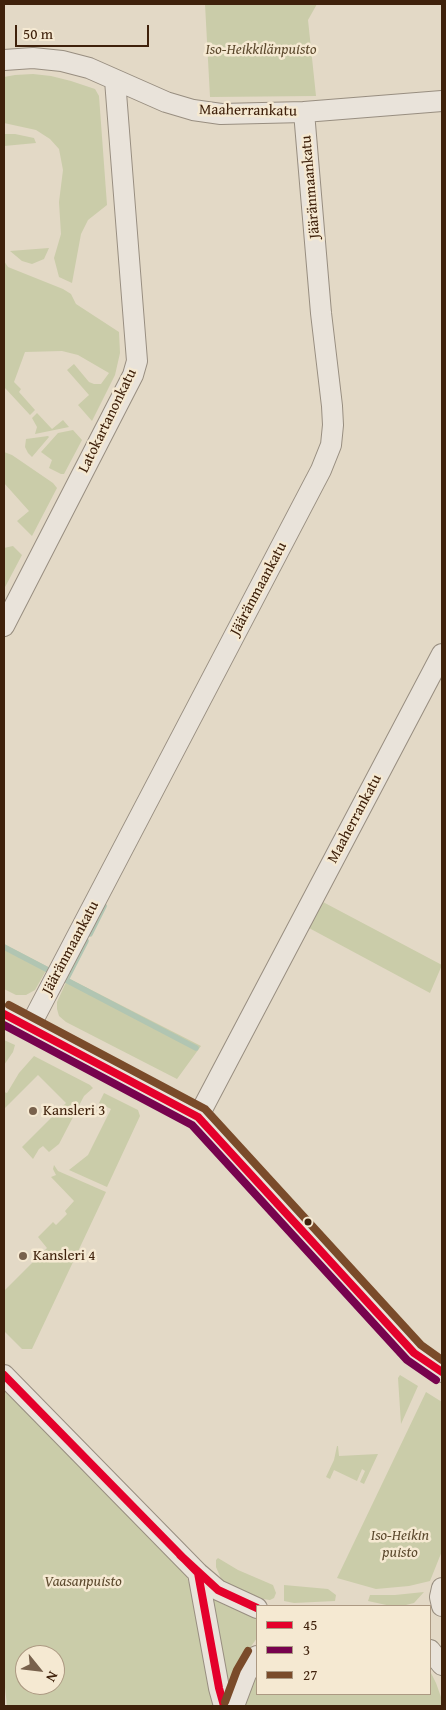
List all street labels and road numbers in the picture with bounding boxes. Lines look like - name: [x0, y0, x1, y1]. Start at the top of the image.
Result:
- street label: Maaherrankatu: [199, 101, 297, 121]
- street label: Jääränmaankatu: [298, 135, 324, 239]
- street label: Latokartanonkatu: [75, 366, 141, 476]
- street label: Jääränmaankatu: [227, 539, 291, 639]
- street label: Maaherrankatu: [324, 772, 386, 866]
- street label: Jääränmaankatu: [39, 898, 103, 998]

